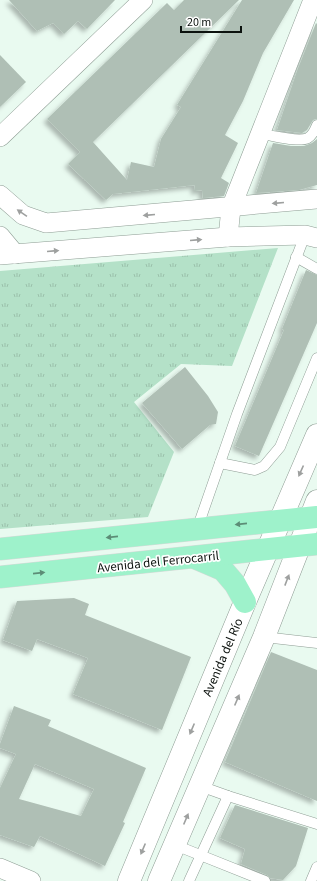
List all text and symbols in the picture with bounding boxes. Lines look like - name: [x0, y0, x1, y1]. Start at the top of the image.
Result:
- scale bar: [181, 8, 241, 34]
- text: 20 m: [187, 14, 211, 31]
- one-way arrow: [272, 200, 284, 207]
- one-way arrow: [16, 209, 27, 217]
- one-way arrow: [143, 211, 155, 218]
- one-way arrow: [190, 236, 202, 243]
- one-way arrow: [47, 248, 59, 254]
- one-way arrow: [298, 465, 304, 477]
- one-way arrow: [235, 521, 247, 527]
- one-way arrow: [106, 534, 118, 541]
- street label: Avenida del Ferrocarril: [96, 547, 220, 577]
- one-way arrow: [33, 570, 45, 577]
- one-way arrow: [284, 573, 290, 585]
- street label: Avenida del Río: [198, 616, 247, 699]
- one-way arrow: [234, 694, 240, 706]
- one-way arrow: [189, 723, 196, 735]
- one-way arrow: [183, 814, 189, 825]
- one-way arrow: [139, 844, 145, 856]

